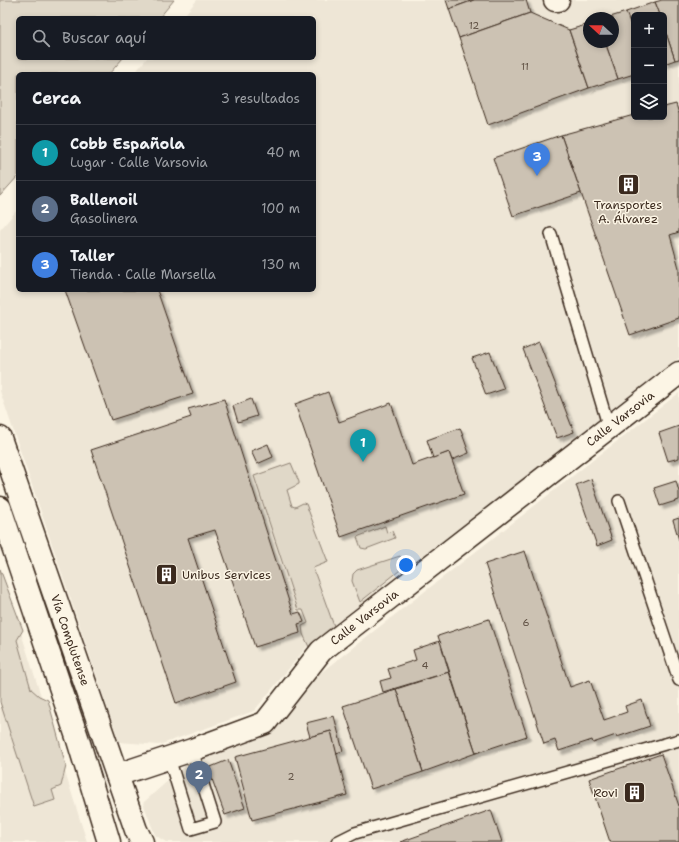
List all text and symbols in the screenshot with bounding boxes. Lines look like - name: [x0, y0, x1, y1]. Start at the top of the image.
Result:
- north arrow: [583, 12, 619, 48]
- map controls: [631, 12, 667, 120]
- button: +: [631, 12, 667, 48]
- search box: [16, 16, 316, 60]
- house number: 12: [469, 19, 479, 32]
- icon: search: [30, 27, 52, 49]
- text: Buscar aquí: [62, 28, 146, 48]
- button: −: [631, 48, 667, 84]
- house number: 11: [521, 60, 529, 73]
- button: layers: [631, 84, 667, 120]
- text: Cerca: [32, 87, 81, 109]
- text: 3 resultados: [221, 90, 300, 107]
- text: Cobb Española: [70, 134, 185, 154]
- pin: 3: [524, 143, 550, 176]
- text: 1: [42, 144, 48, 161]
- text: 40 m: [266, 144, 300, 161]
- text: Lugar · Calle Varsovia: [70, 154, 208, 171]
- building icon: Transportes A. Álvarez: [615, 171, 641, 197]
- text: Ballenoil: [70, 190, 138, 210]
- place label: Transportes A. Álvarez: [594, 197, 662, 227]
- text: 2: [40, 200, 50, 217]
- text: 100 m: [261, 200, 300, 217]
- text: Gasolinera: [70, 210, 138, 227]
- text: Taller: [70, 246, 115, 266]
- text: 3: [40, 256, 50, 273]
- text: 130 m: [262, 256, 300, 273]
- text: Tienda · Calle Marsella: [70, 266, 216, 283]
- street label: Calle Varsovia: [583, 387, 658, 450]
- pin: 1: [350, 429, 376, 462]
- your location: [396, 555, 416, 575]
- building icon: Unibus Services: [154, 562, 180, 588]
- place label: Unibus Services: [182, 567, 271, 583]
- street label: Calle Varsovia: [327, 585, 402, 649]
- street label: Vía Complutense: [47, 592, 93, 688]
- house number: 6: [523, 616, 530, 629]
- house number: 4: [422, 659, 429, 672]
- pin: 2: [186, 761, 212, 794]
- house number: 2: [288, 770, 295, 783]
- building icon: Rovi: [621, 780, 647, 806]
- place label: Rovi: [593, 785, 618, 801]

